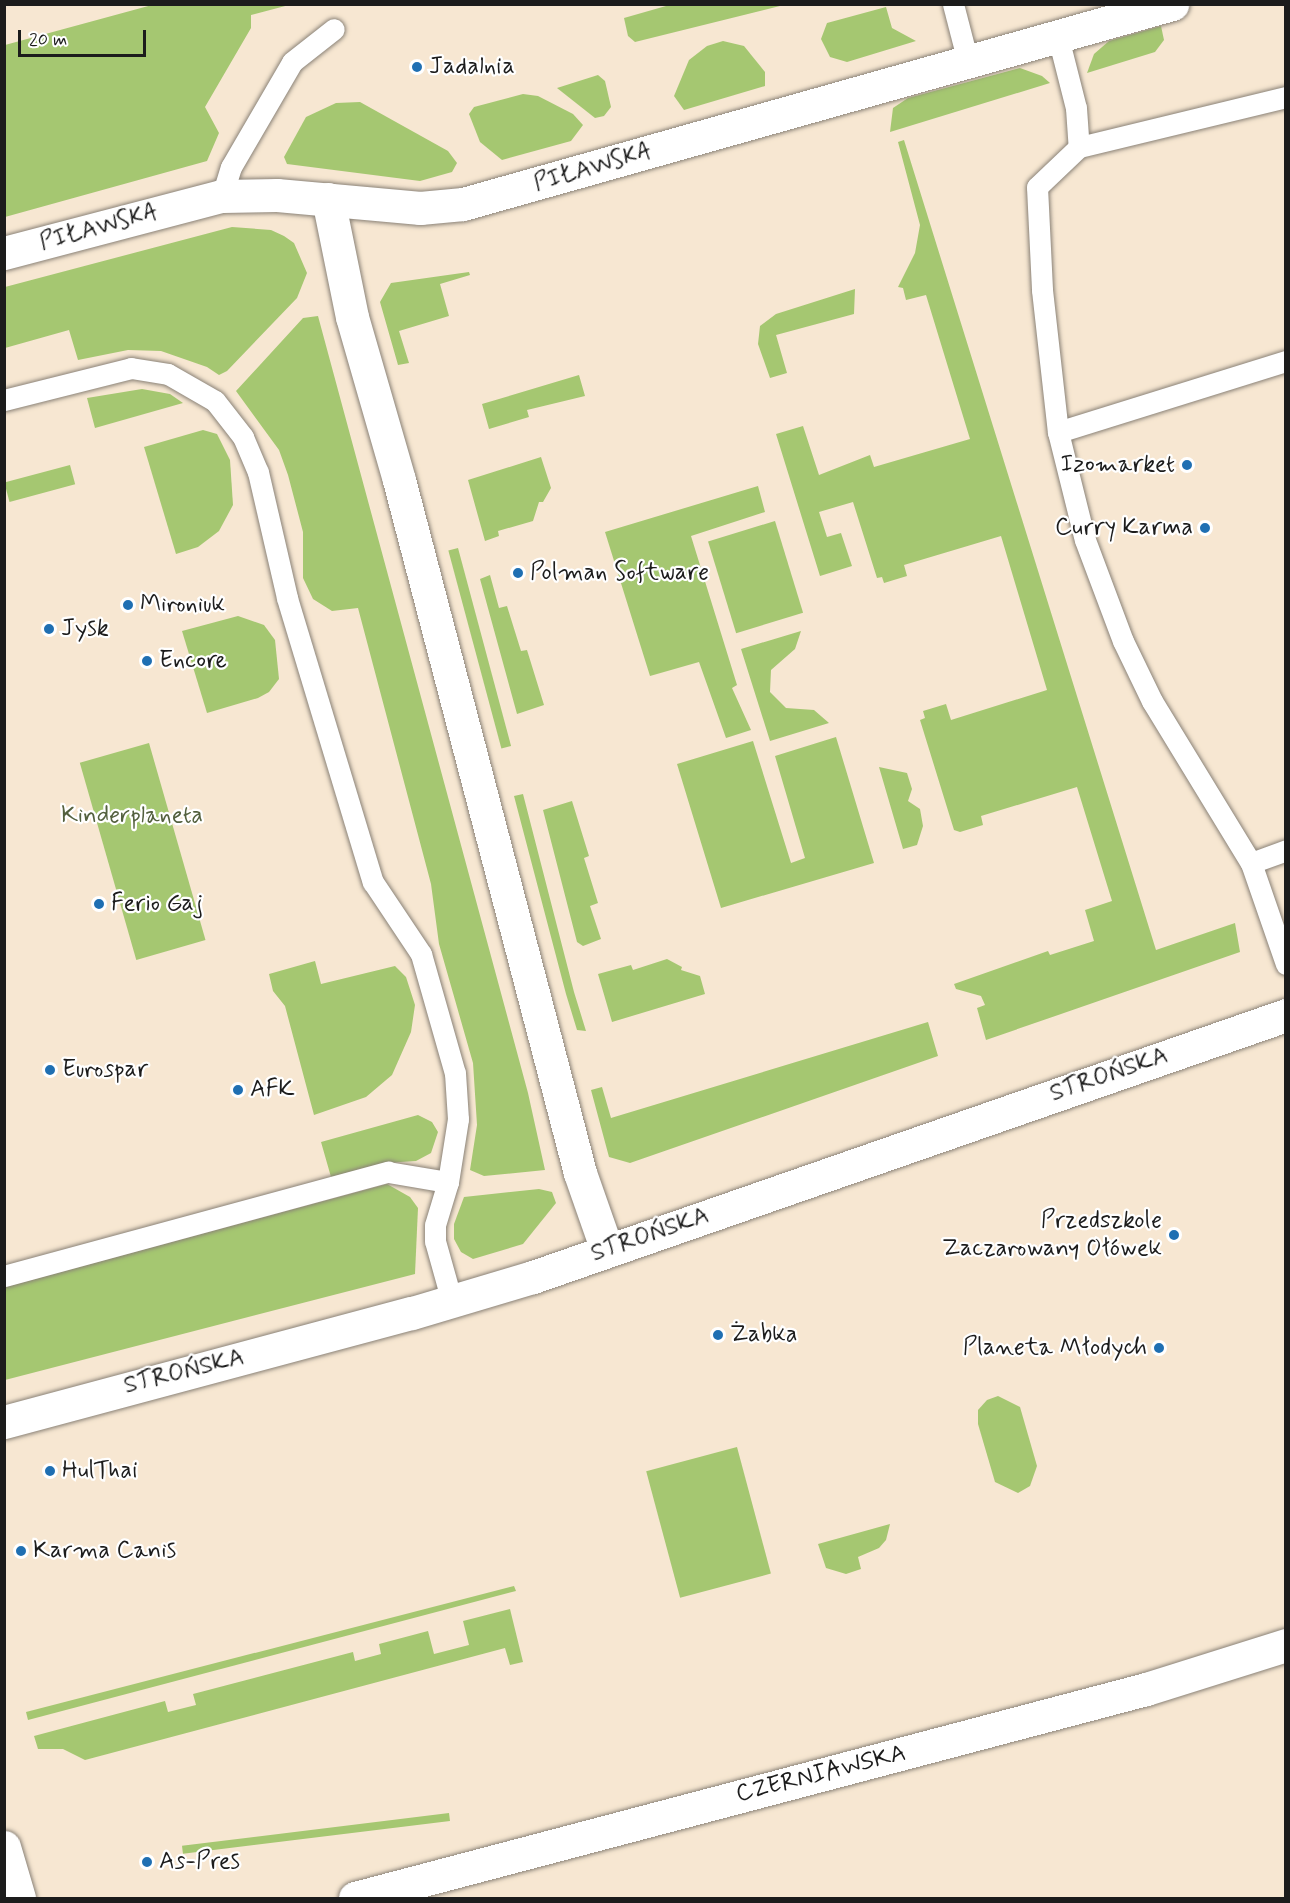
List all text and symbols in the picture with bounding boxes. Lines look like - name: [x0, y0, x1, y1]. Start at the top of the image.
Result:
- scale bar: [21, 18, 148, 56]
- text: 20 m: [29, 28, 67, 52]
- place label: Jadalnia: [429, 53, 515, 81]
- marker: Jadalnia: [410, 60, 424, 74]
- street label: PIŁAWSKA: [531, 137, 655, 199]
- street label: PIŁAWSKA: [37, 198, 161, 258]
- place label: Izomarket: [1061, 451, 1175, 479]
- marker: Izomarket: [1180, 458, 1194, 472]
- place label: Curry Karma: [1048, 514, 1193, 542]
- marker: Curry Karma: [1198, 521, 1212, 535]
- place label: Polman Software: [530, 559, 707, 587]
- marker: Polman Software: [511, 566, 525, 580]
- place label: Mironiuk: [140, 591, 225, 619]
- marker: Mironiuk: [121, 598, 135, 612]
- place label: Jysk: [61, 615, 109, 643]
- marker: Jysk: [42, 622, 56, 636]
- place label: Encore: [159, 647, 227, 675]
- marker: Encore: [140, 654, 154, 668]
- park label: Kinderplaneta: [61, 802, 203, 830]
- place label: Ferio Gaj: [111, 890, 203, 918]
- marker: Ferio Gaj: [92, 897, 106, 911]
- street label: STROŃSKA: [1046, 1041, 1172, 1109]
- place label: Eurospar: [62, 1056, 148, 1084]
- marker: Eurospar: [43, 1063, 57, 1077]
- place label: AFK: [250, 1076, 295, 1104]
- marker: AFK: [231, 1083, 245, 1097]
- street label: STROŃSKA: [587, 1201, 713, 1269]
- place label: Przedszkole Zaczarowany Ołówek: [941, 1207, 1162, 1263]
- marker: Przedszkole Zaczarowany Ołówek: [1167, 1228, 1181, 1242]
- place label: Żabka: [730, 1321, 798, 1349]
- marker: Żabka: [711, 1328, 725, 1342]
- place label: Planeta Młodych: [964, 1334, 1147, 1362]
- marker: Planeta Młodych: [1152, 1341, 1166, 1355]
- street label: STROŃSKA: [121, 1343, 247, 1401]
- place label: HulThai: [62, 1457, 138, 1485]
- marker: HulThai: [43, 1464, 57, 1478]
- place label: Karma Canis: [33, 1537, 174, 1565]
- marker: Karma Canis: [14, 1544, 28, 1558]
- street label: CZERNIAWSKA: [733, 1739, 909, 1809]
- place label: As-Pres: [159, 1848, 240, 1876]
- marker: As-Pres: [140, 1855, 154, 1869]

